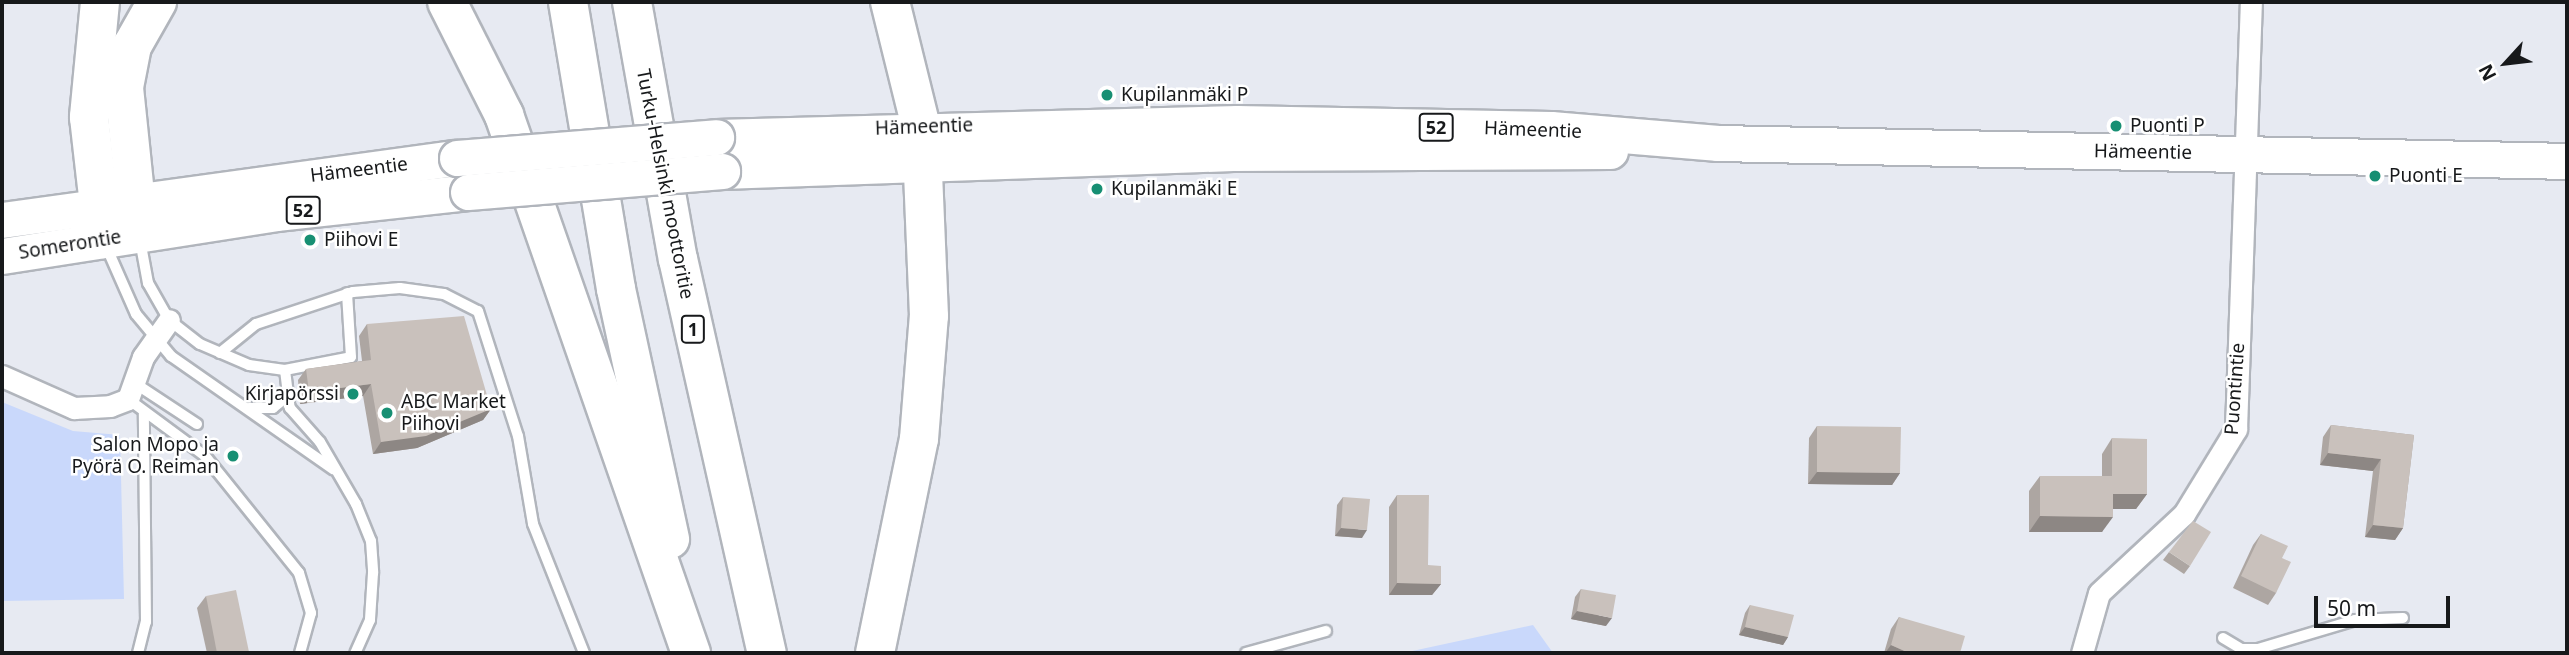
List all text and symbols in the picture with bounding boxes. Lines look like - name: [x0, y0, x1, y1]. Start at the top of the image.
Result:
- north arrow: [2471, 28, 2541, 98]
- text: N: [2472, 60, 2502, 85]
- street label: Turku-Helsinki moottoritie: [632, 67, 698, 301]
- place label: Kupilanmäki P: [1121, 84, 1248, 106]
- marker: Kupilanmäki P: [1099, 87, 1115, 103]
- road number: 52: [1418, 112, 1454, 142]
- street label: Hämeentie: [875, 114, 973, 140]
- place label: Puonti P: [2130, 115, 2205, 137]
- street label: Hämeentie: [1484, 117, 1582, 143]
- marker: Puonti P: [2108, 118, 2124, 134]
- street label: Hämeentie: [2094, 140, 2192, 164]
- street label: Hämeentie: [309, 153, 409, 187]
- place label: Puonti E: [2389, 165, 2463, 187]
- marker: Puonti E: [2367, 168, 2383, 184]
- place label: Kupilanmäki E: [1111, 178, 1237, 200]
- marker: Kupilanmäki E: [1089, 181, 1105, 197]
- road number: 52: [286, 196, 320, 224]
- street label: Somerontie: [17, 226, 123, 264]
- place label: Piihovi E: [324, 229, 398, 251]
- marker: Piihovi E: [302, 232, 318, 248]
- road number: 1: [681, 314, 705, 344]
- street label: Puontintie: [2220, 342, 2250, 436]
- place label: Kirjapörssi: [245, 383, 339, 405]
- marker: Kirjapörssi: [345, 386, 361, 402]
- place label: ABC Market Piihovi: [401, 391, 506, 435]
- marker: ABC Market Piihovi: [379, 405, 395, 421]
- place label: Salon Mopo ja Pyörä O. Reiman: [72, 434, 219, 478]
- marker: Salon Mopo ja Pyörä O. Reiman: [225, 448, 241, 464]
- scale bar: [2317, 582, 2454, 626]
- text: 50 m: [2327, 594, 2376, 622]

